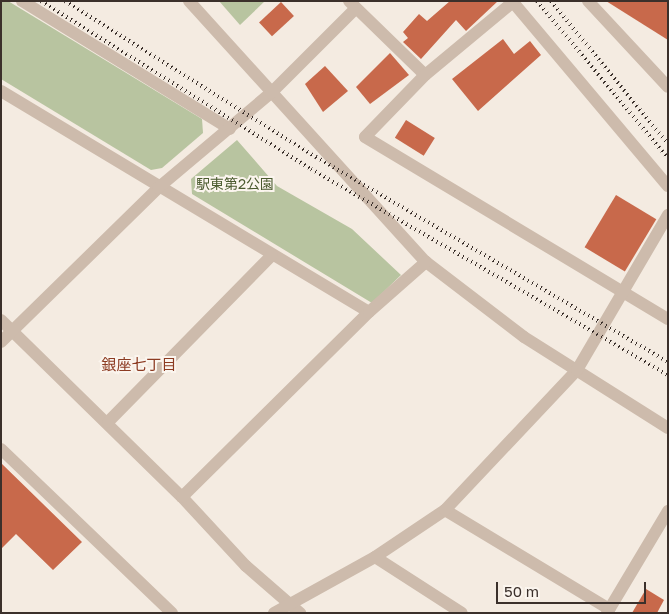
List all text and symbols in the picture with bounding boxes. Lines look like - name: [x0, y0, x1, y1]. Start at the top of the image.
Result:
- park label: 駅東第2公園: [196, 176, 274, 192]
- district label: 銀座七丁目: [102, 356, 176, 374]
- scale bar: [499, 572, 649, 604]
- text: 50 m: [504, 582, 539, 600]

